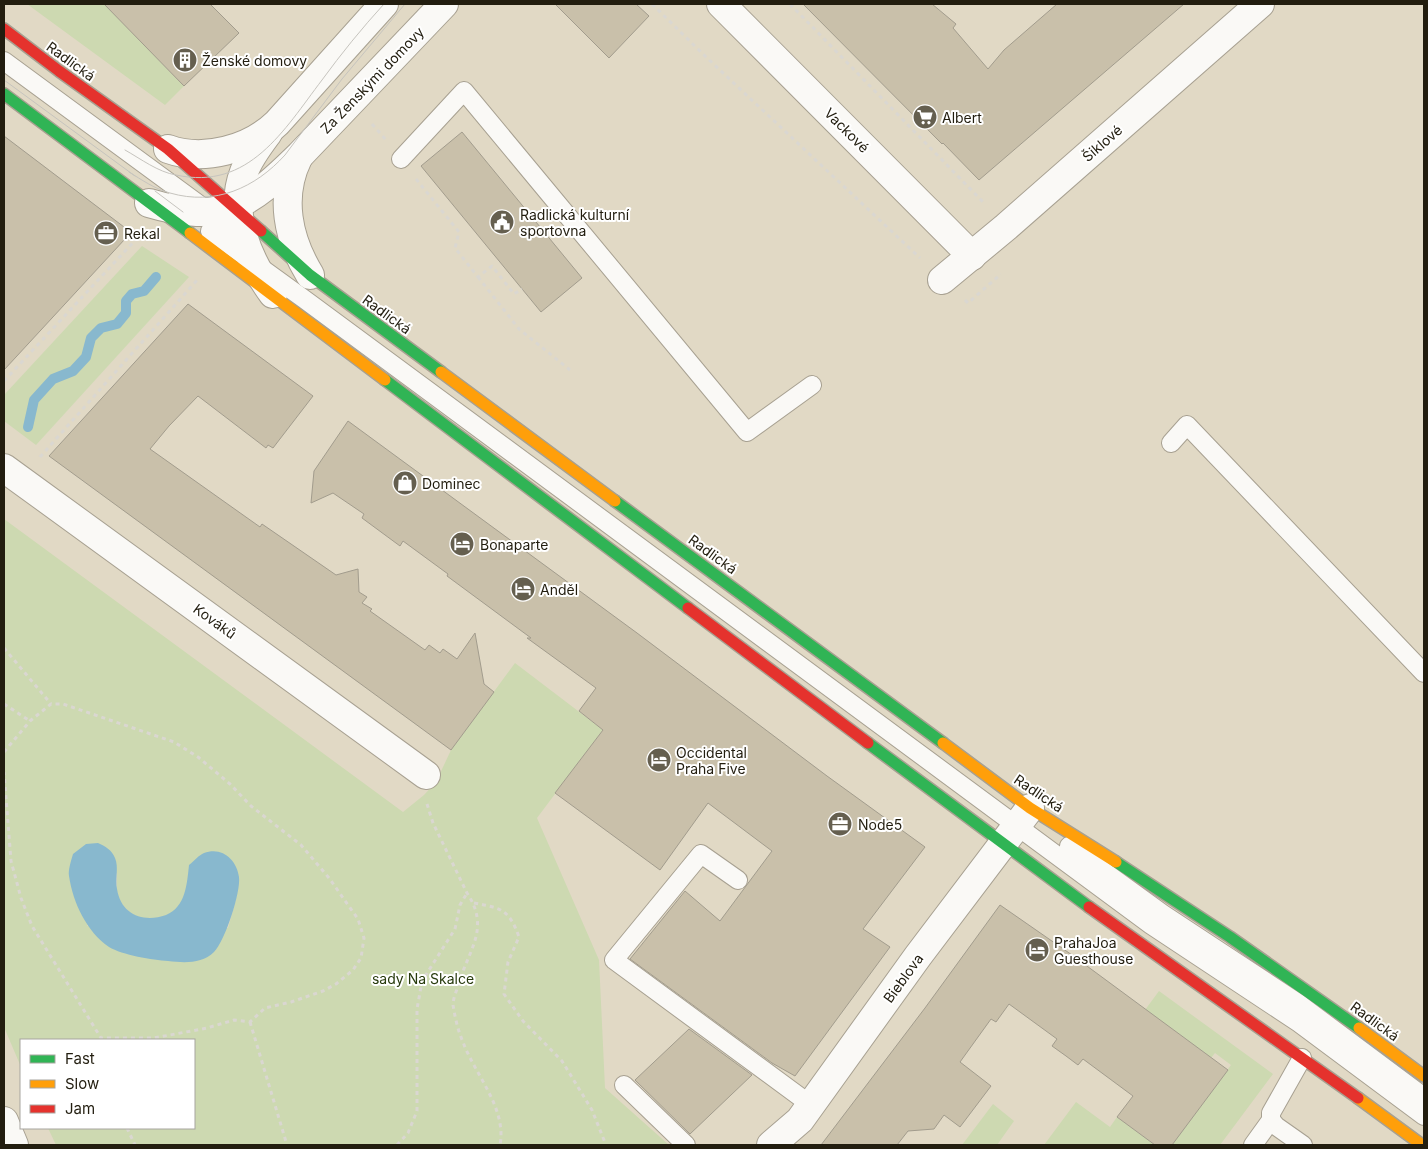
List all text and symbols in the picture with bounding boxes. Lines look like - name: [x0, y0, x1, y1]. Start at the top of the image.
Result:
- street label: Za Ženskými domovy: [317, 23, 427, 137]
- street label: Radlická: [43, 38, 99, 84]
- building icon: Ženské domovy: [172, 47, 198, 73]
- place label: Ženské domovy: [202, 52, 307, 69]
- street label: Vackové: [821, 104, 873, 156]
- supermarket icon: Albert: [912, 104, 938, 130]
- place label: Albert: [942, 109, 982, 126]
- street label: Šiklové: [1079, 121, 1125, 165]
- place label: Radlická kulturní sportovna: [520, 206, 630, 239]
- public building icon: Radlická kulturní sportovna: [489, 209, 515, 235]
- office icon: Rekal: [93, 220, 119, 246]
- place label: Rekal: [124, 225, 160, 242]
- street label: Radlická: [359, 291, 415, 337]
- shop icon: Dominec: [392, 470, 418, 496]
- place label: Dominec: [422, 475, 481, 492]
- hotel icon: Bonaparte: [449, 531, 475, 557]
- street label: Radlická: [685, 531, 741, 577]
- place label: Bonaparte: [480, 536, 548, 553]
- hotel icon: Anděl: [510, 576, 536, 602]
- place label: Anděl: [540, 581, 578, 598]
- street label: Kováků: [190, 600, 240, 642]
- place label: Occidental Praha Five: [676, 744, 747, 777]
- hotel icon: Occidental Praha Five: [646, 747, 672, 773]
- street label: Radlická: [1011, 770, 1067, 816]
- office icon: Node5: [827, 811, 853, 837]
- place label: Node5: [858, 816, 902, 833]
- place label: PrahaJoa Guesthouse: [1054, 934, 1133, 967]
- hotel icon: PrahaJoa Guesthouse: [1024, 937, 1050, 963]
- street label: Bieblova: [880, 950, 926, 1006]
- park label: sady Na Skalce: [372, 970, 474, 987]
- street label: Radlická: [1347, 998, 1403, 1044]
- legend: [20, 1039, 195, 1129]
- text: Fast: [65, 1049, 95, 1068]
- text: Slow: [65, 1074, 99, 1093]
- text: Jam: [65, 1099, 95, 1118]

